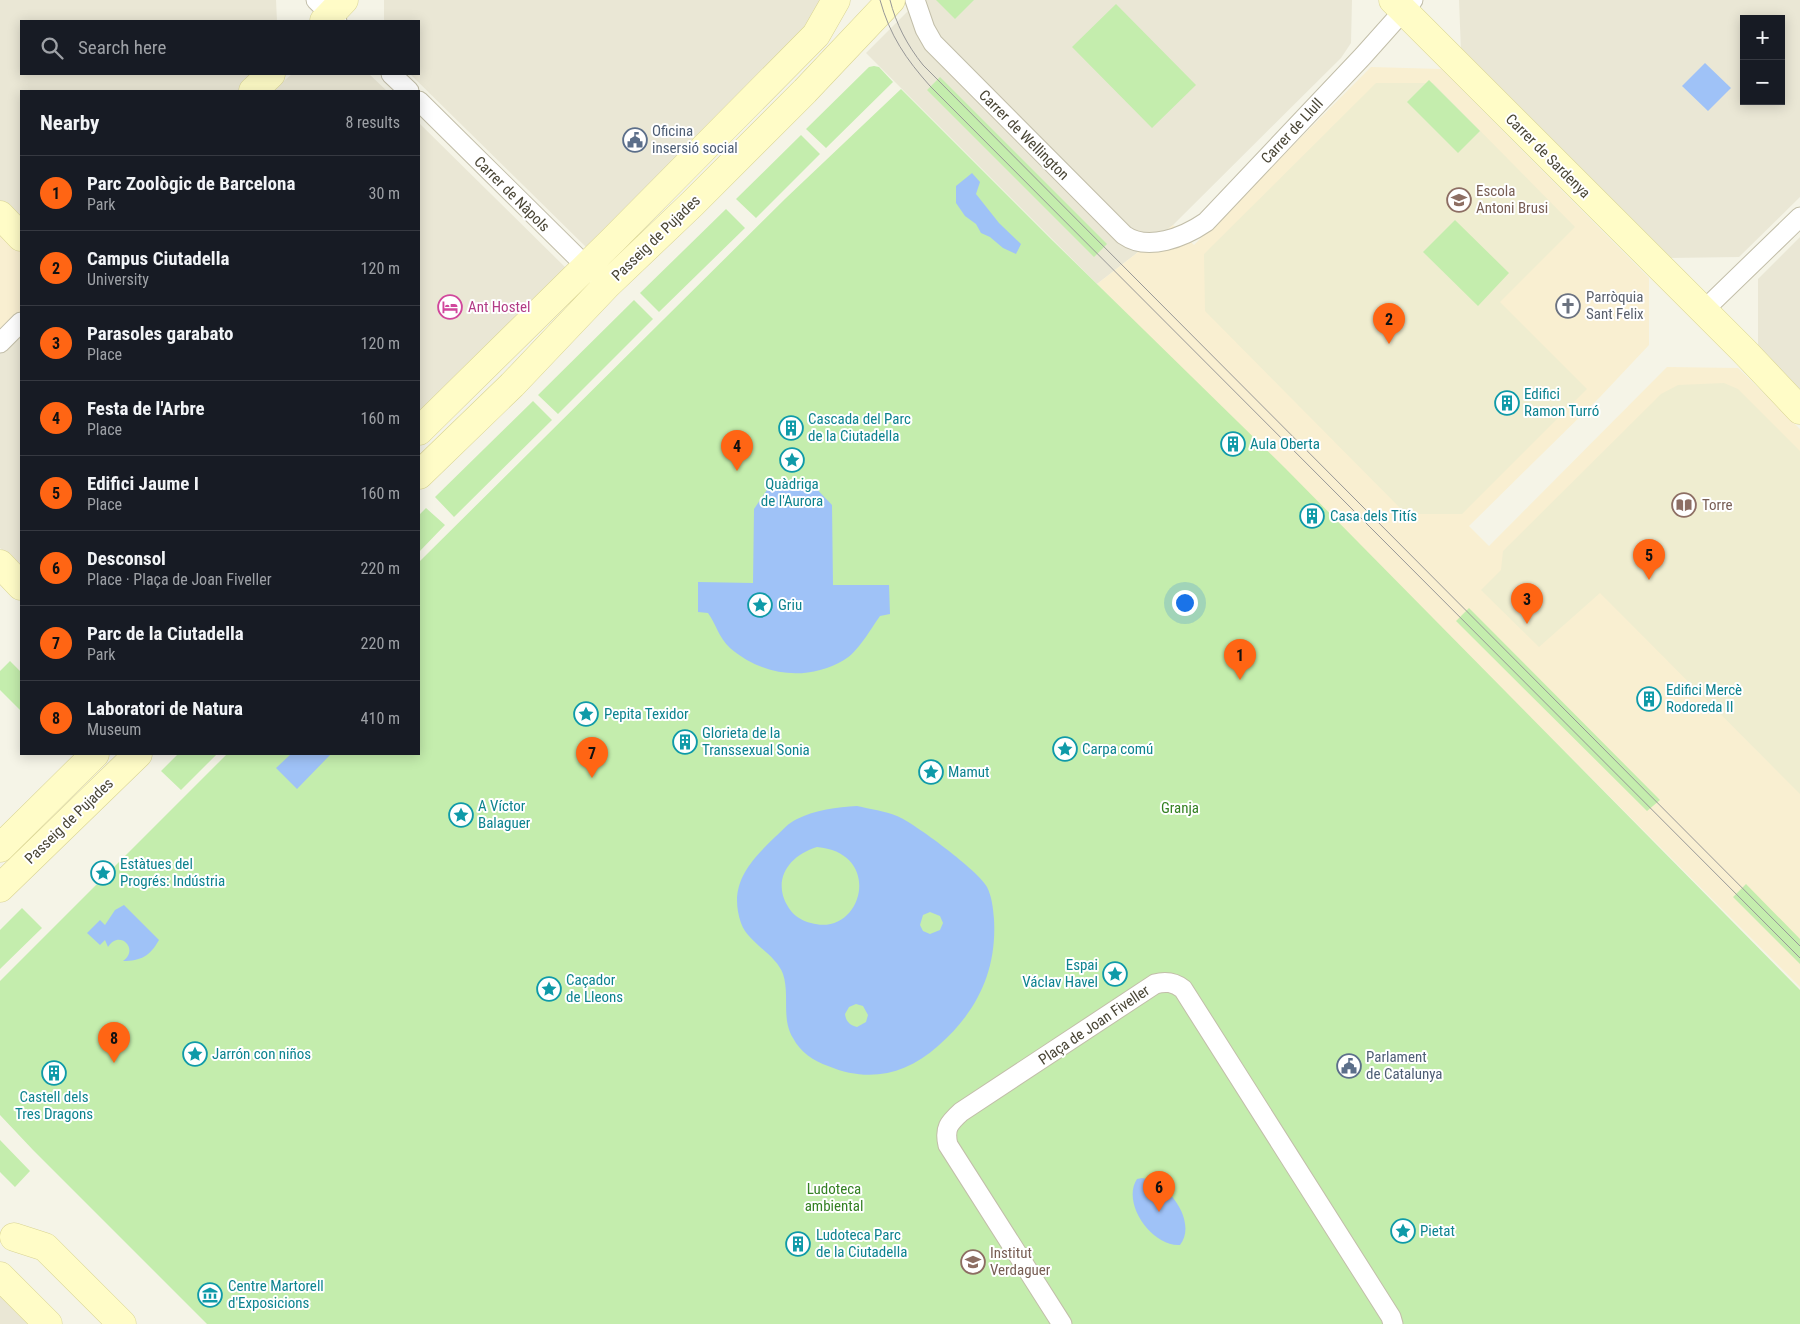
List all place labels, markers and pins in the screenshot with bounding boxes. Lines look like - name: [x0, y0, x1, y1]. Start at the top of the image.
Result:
- place label: Oficina insersió social: [652, 122, 738, 157]
- public building icon: Oficina insersió social: [622, 127, 648, 153]
- place label: Escola Antoni Brusi: [1476, 182, 1548, 217]
- school or university icon: Escola Antoni Brusi: [1446, 187, 1472, 213]
- place label: Parròquia Sant Felix: [1586, 288, 1644, 323]
- church icon: Parròquia Sant Felix: [1555, 293, 1581, 319]
- hotel icon: Ant Hostel: [437, 294, 463, 320]
- place label: Ant Hostel: [468, 298, 530, 316]
- pin: 2: [1373, 303, 1405, 344]
- place label: Edifici Ramon Turró: [1524, 385, 1599, 420]
- building icon: Edifici Ramon Turró: [1494, 390, 1520, 416]
- place label: Cascada del Parc de la Ciutadella: [808, 410, 911, 445]
- building icon: Cascada del Parc de la Ciutadella: [778, 415, 804, 441]
- pin: 4: [721, 430, 753, 471]
- building icon: Aula Oberta: [1220, 431, 1246, 457]
- place label: Aula Oberta: [1250, 435, 1320, 453]
- place icon: Quàdriga de l'Aurora: [779, 447, 805, 473]
- place label: Quàdriga de l'Aurora: [761, 475, 823, 510]
- library icon: Torre: [1671, 492, 1697, 518]
- place label: Torre: [1702, 496, 1733, 514]
- building icon: Casa dels Titís: [1299, 503, 1325, 529]
- place label: Casa dels Titís: [1330, 507, 1417, 525]
- pin: 5: [1633, 539, 1665, 580]
- pin: 3: [1511, 583, 1543, 624]
- place icon: Griu: [747, 592, 773, 618]
- place label: Griu: [778, 596, 802, 614]
- pin: 1: [1224, 639, 1256, 680]
- place label: Edifici Mercè Rodoreda II: [1666, 681, 1742, 716]
- building icon: Edifici Mercè Rodoreda II: [1636, 686, 1662, 712]
- place icon: Pepita Texidor: [573, 701, 599, 727]
- place label: Pepita Texidor: [604, 705, 689, 723]
- place label: Glorieta de la Transsexual Sonia: [702, 724, 810, 759]
- building icon: Glorieta de la Transsexual Sonia: [672, 729, 698, 755]
- place icon: Carpa comú: [1052, 736, 1078, 762]
- pin: 7: [576, 737, 608, 778]
- place label: Carpa comú: [1082, 740, 1153, 758]
- place icon: Mamut: [918, 759, 944, 785]
- place label: Mamut: [948, 763, 990, 781]
- place label: A Víctor Balaguer: [478, 797, 531, 832]
- place icon: A Víctor Balaguer: [448, 802, 474, 828]
- place label: Estàtues del Progrés: Indústria: [120, 855, 225, 890]
- place icon: Estàtues del Progrés: Indústria: [90, 860, 116, 886]
- place label: Espai Václav Havel: [1022, 956, 1098, 991]
- place icon: Espai Václav Havel: [1102, 961, 1128, 987]
- place label: Caçador de Lleons: [566, 971, 623, 1006]
- place icon: Caçador de Lleons: [536, 976, 562, 1002]
- pin: 8: [98, 1022, 130, 1063]
- place icon: Jarrón con niños: [182, 1041, 208, 1067]
- place label: Jarrón con niños: [212, 1045, 311, 1063]
- place label: Parlament de Catalunya: [1366, 1048, 1443, 1083]
- public building icon: Parlament de Catalunya: [1336, 1053, 1362, 1079]
- building icon: Castell dels Tres Dragons: [41, 1060, 67, 1086]
- place label: Castell dels Tres Dragons: [15, 1088, 93, 1123]
- pin: 6: [1143, 1171, 1175, 1212]
- place icon: Pietat: [1390, 1218, 1416, 1244]
- place label: Pietat: [1420, 1222, 1455, 1240]
- place label: Ludoteca Parc de la Ciutadella: [816, 1226, 907, 1261]
- building icon: Ludoteca Parc de la Ciutadella: [785, 1231, 811, 1257]
- place label: Institut Verdaguer: [990, 1244, 1051, 1279]
- school or university icon: Institut Verdaguer: [960, 1249, 986, 1275]
- place label: Centre Martorell d'Exposicions: [228, 1277, 324, 1312]
- museum icon: Centre Martorell d'Exposicions: [197, 1282, 223, 1308]

